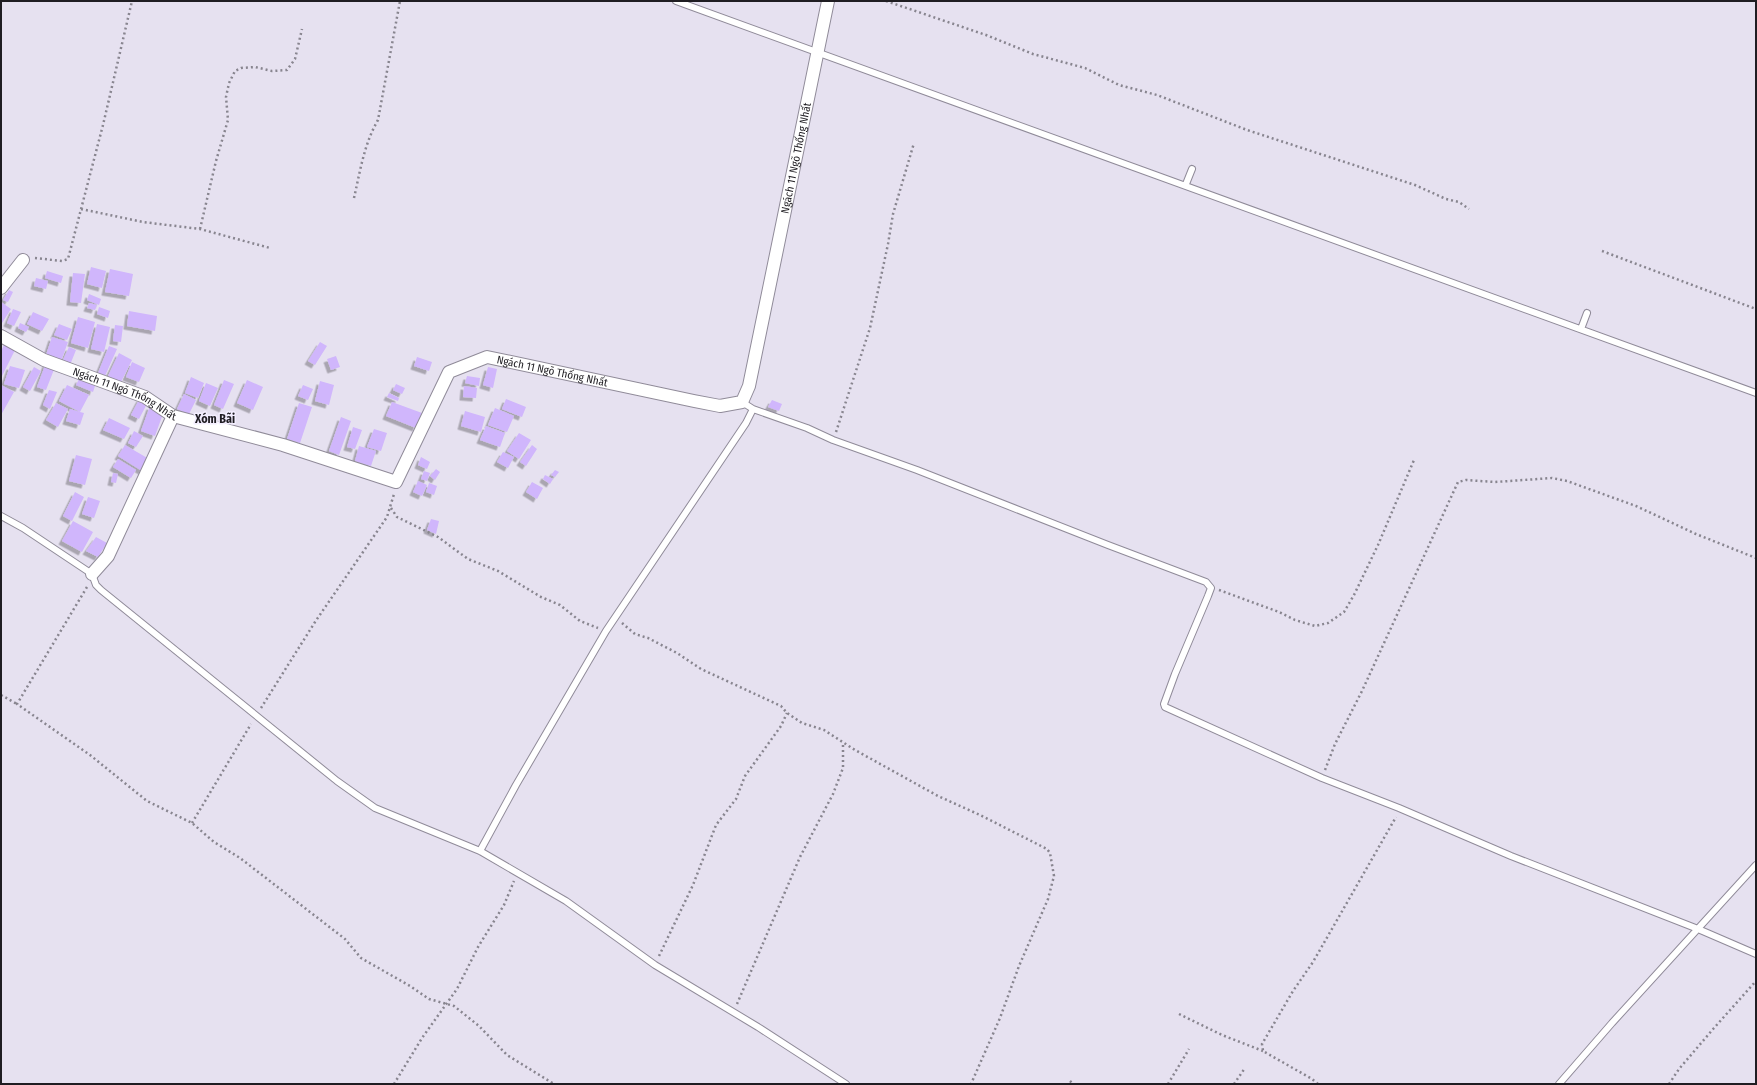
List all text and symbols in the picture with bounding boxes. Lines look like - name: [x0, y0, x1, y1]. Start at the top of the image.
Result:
- street label: Ngách 11 Ngõ Thống Nhất: [779, 101, 814, 215]
- street label: Ngách 11 Ngõ Thống Nhất: [496, 353, 609, 390]
- street label: Ngách 11 Ngõ Thống Nhất: [71, 365, 178, 424]
- district label: Xóm Bãi: [194, 412, 235, 426]

